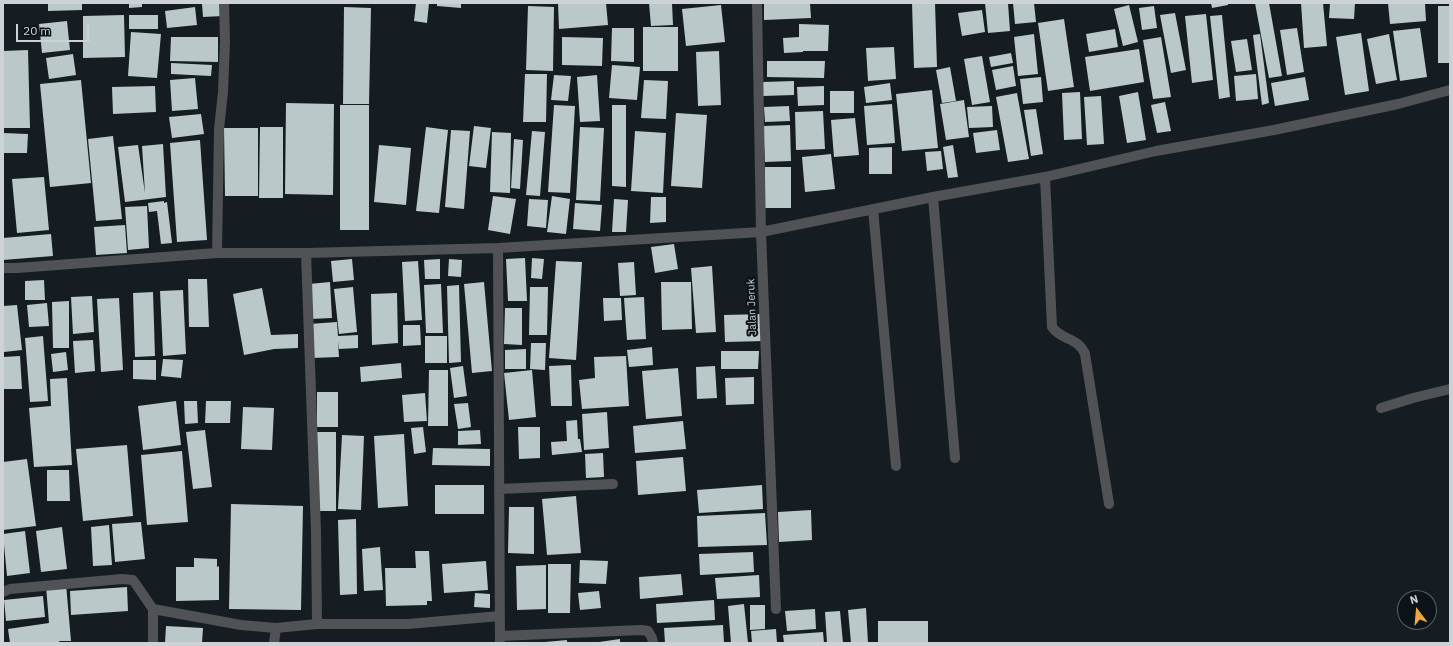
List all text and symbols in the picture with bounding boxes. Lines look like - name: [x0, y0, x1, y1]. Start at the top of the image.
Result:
- scale bar: [18, 16, 91, 42]
- text: 20 m: [23, 23, 51, 38]
- street label: Jalan Jeruk: [744, 278, 760, 336]
- north arrow: [1397, 590, 1437, 630]
- text: N: [1408, 592, 1420, 607]

